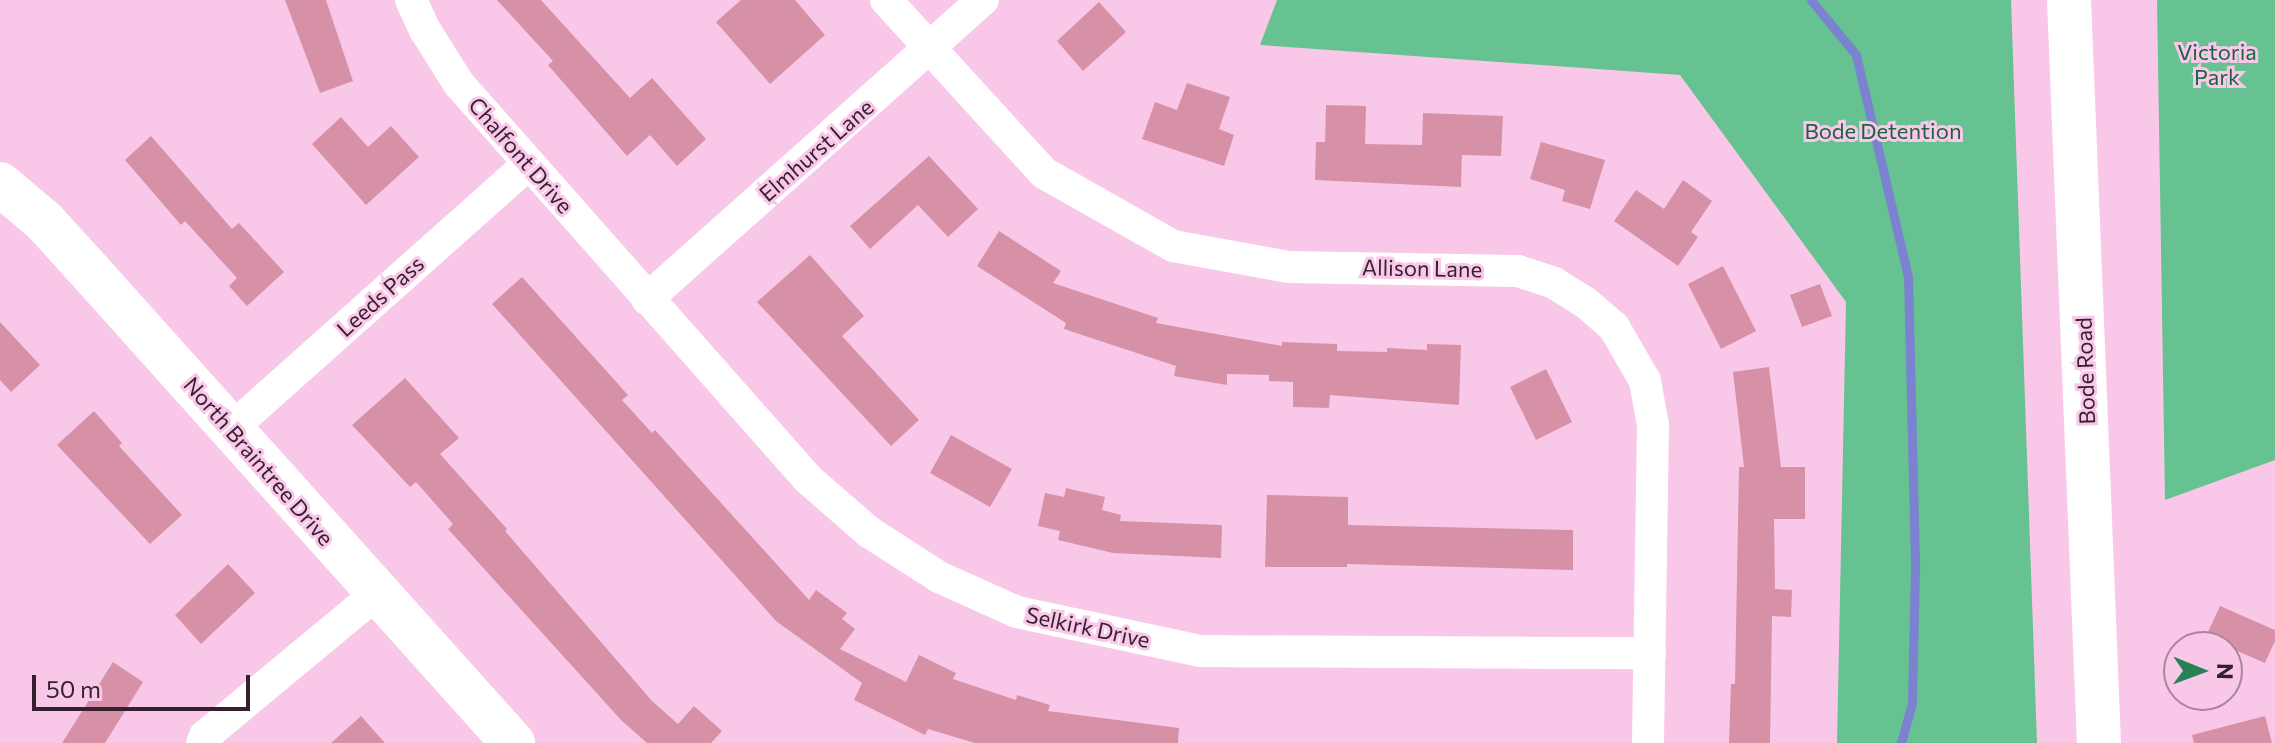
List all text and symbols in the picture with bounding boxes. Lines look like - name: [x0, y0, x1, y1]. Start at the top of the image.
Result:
- park label: Victoria Park: [2177, 38, 2257, 90]
- street label: Chalfont Drive: [463, 92, 579, 218]
- street label: Elmhurst Lane: [754, 93, 878, 207]
- park label: Bode Detention: [1804, 118, 1962, 144]
- street label: Leeds Pass: [331, 250, 429, 342]
- street label: Allison Lane: [1362, 254, 1482, 282]
- street label: Bode Road: [2070, 317, 2100, 425]
- street label: North Braintree Drive: [179, 371, 339, 551]
- street label: Selkirk Drive: [1024, 601, 1152, 653]
- north arrow: [2163, 631, 2243, 711]
- scale bar: [36, 659, 254, 709]
- text: N: [2212, 663, 2239, 680]
- text: 50 m: [46, 674, 101, 703]

